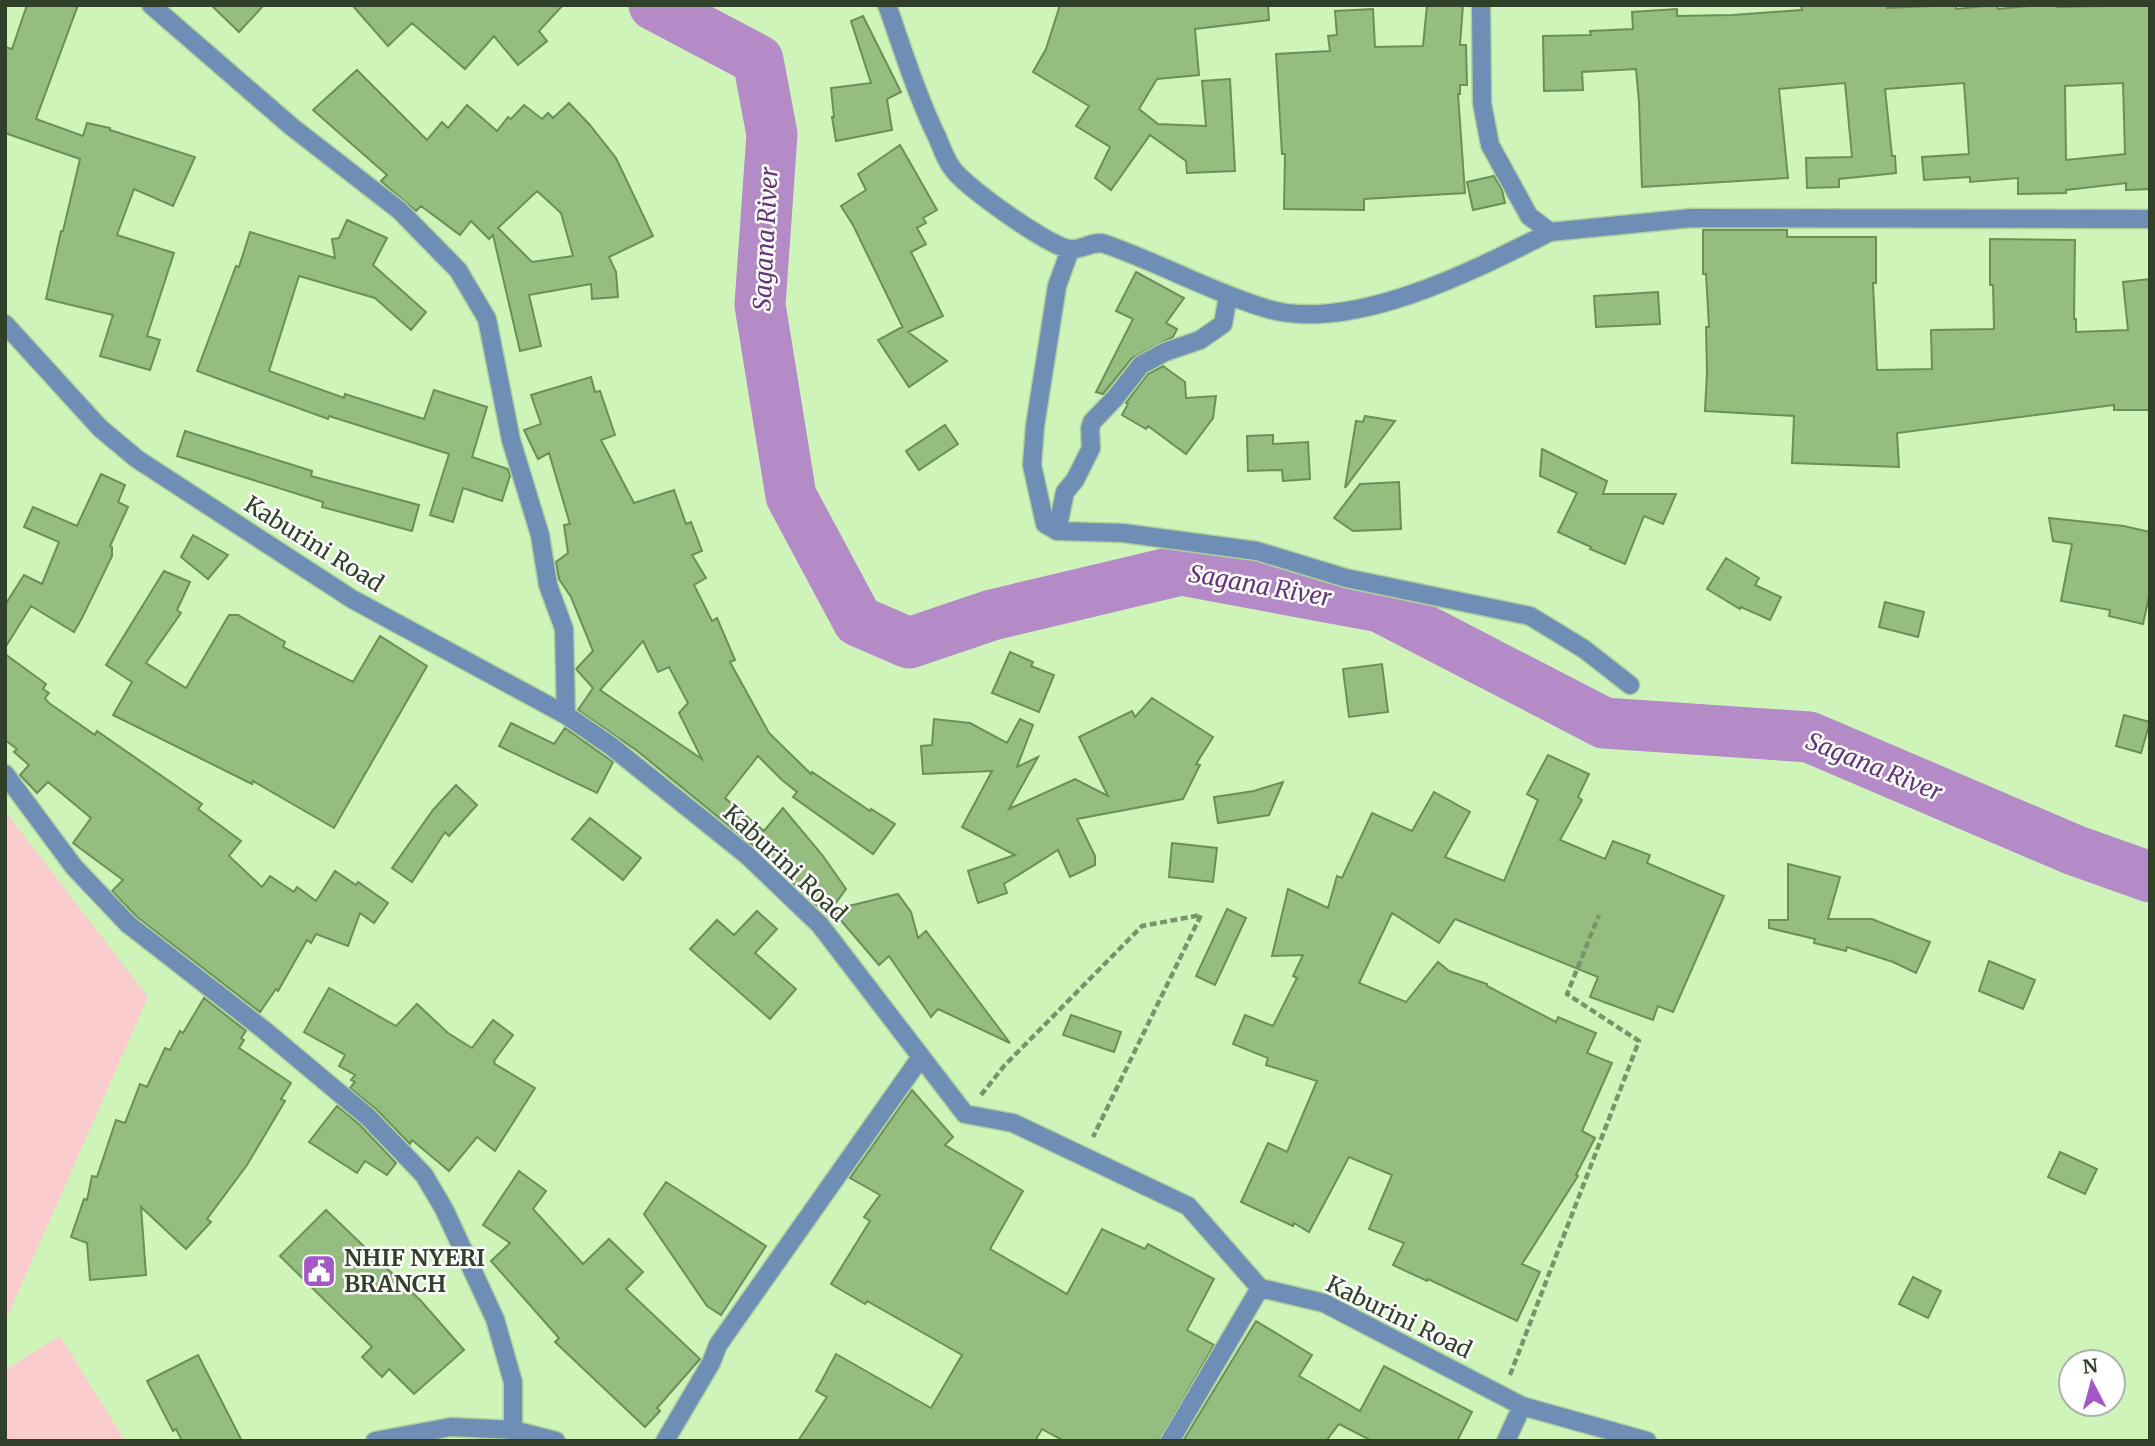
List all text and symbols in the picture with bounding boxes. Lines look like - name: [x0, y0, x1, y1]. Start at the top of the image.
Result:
- water label: Sagana River: [746, 165, 785, 312]
- street label: Kaburini Road: [239, 489, 389, 598]
- water label: Sagana River: [1187, 558, 1335, 613]
- water label: Sagana River: [1802, 725, 1948, 808]
- street label: Kaburini Road: [717, 798, 853, 927]
- place label: NHIF NYERI BRANCH: [344, 1243, 485, 1298]
- public building icon: NHIF NYERI BRANCH: [300, 1252, 338, 1290]
- street label: Kaburini Road: [1322, 1269, 1477, 1364]
- north arrow: [2057, 1348, 2127, 1418]
- text: N: [2082, 1353, 2099, 1379]

